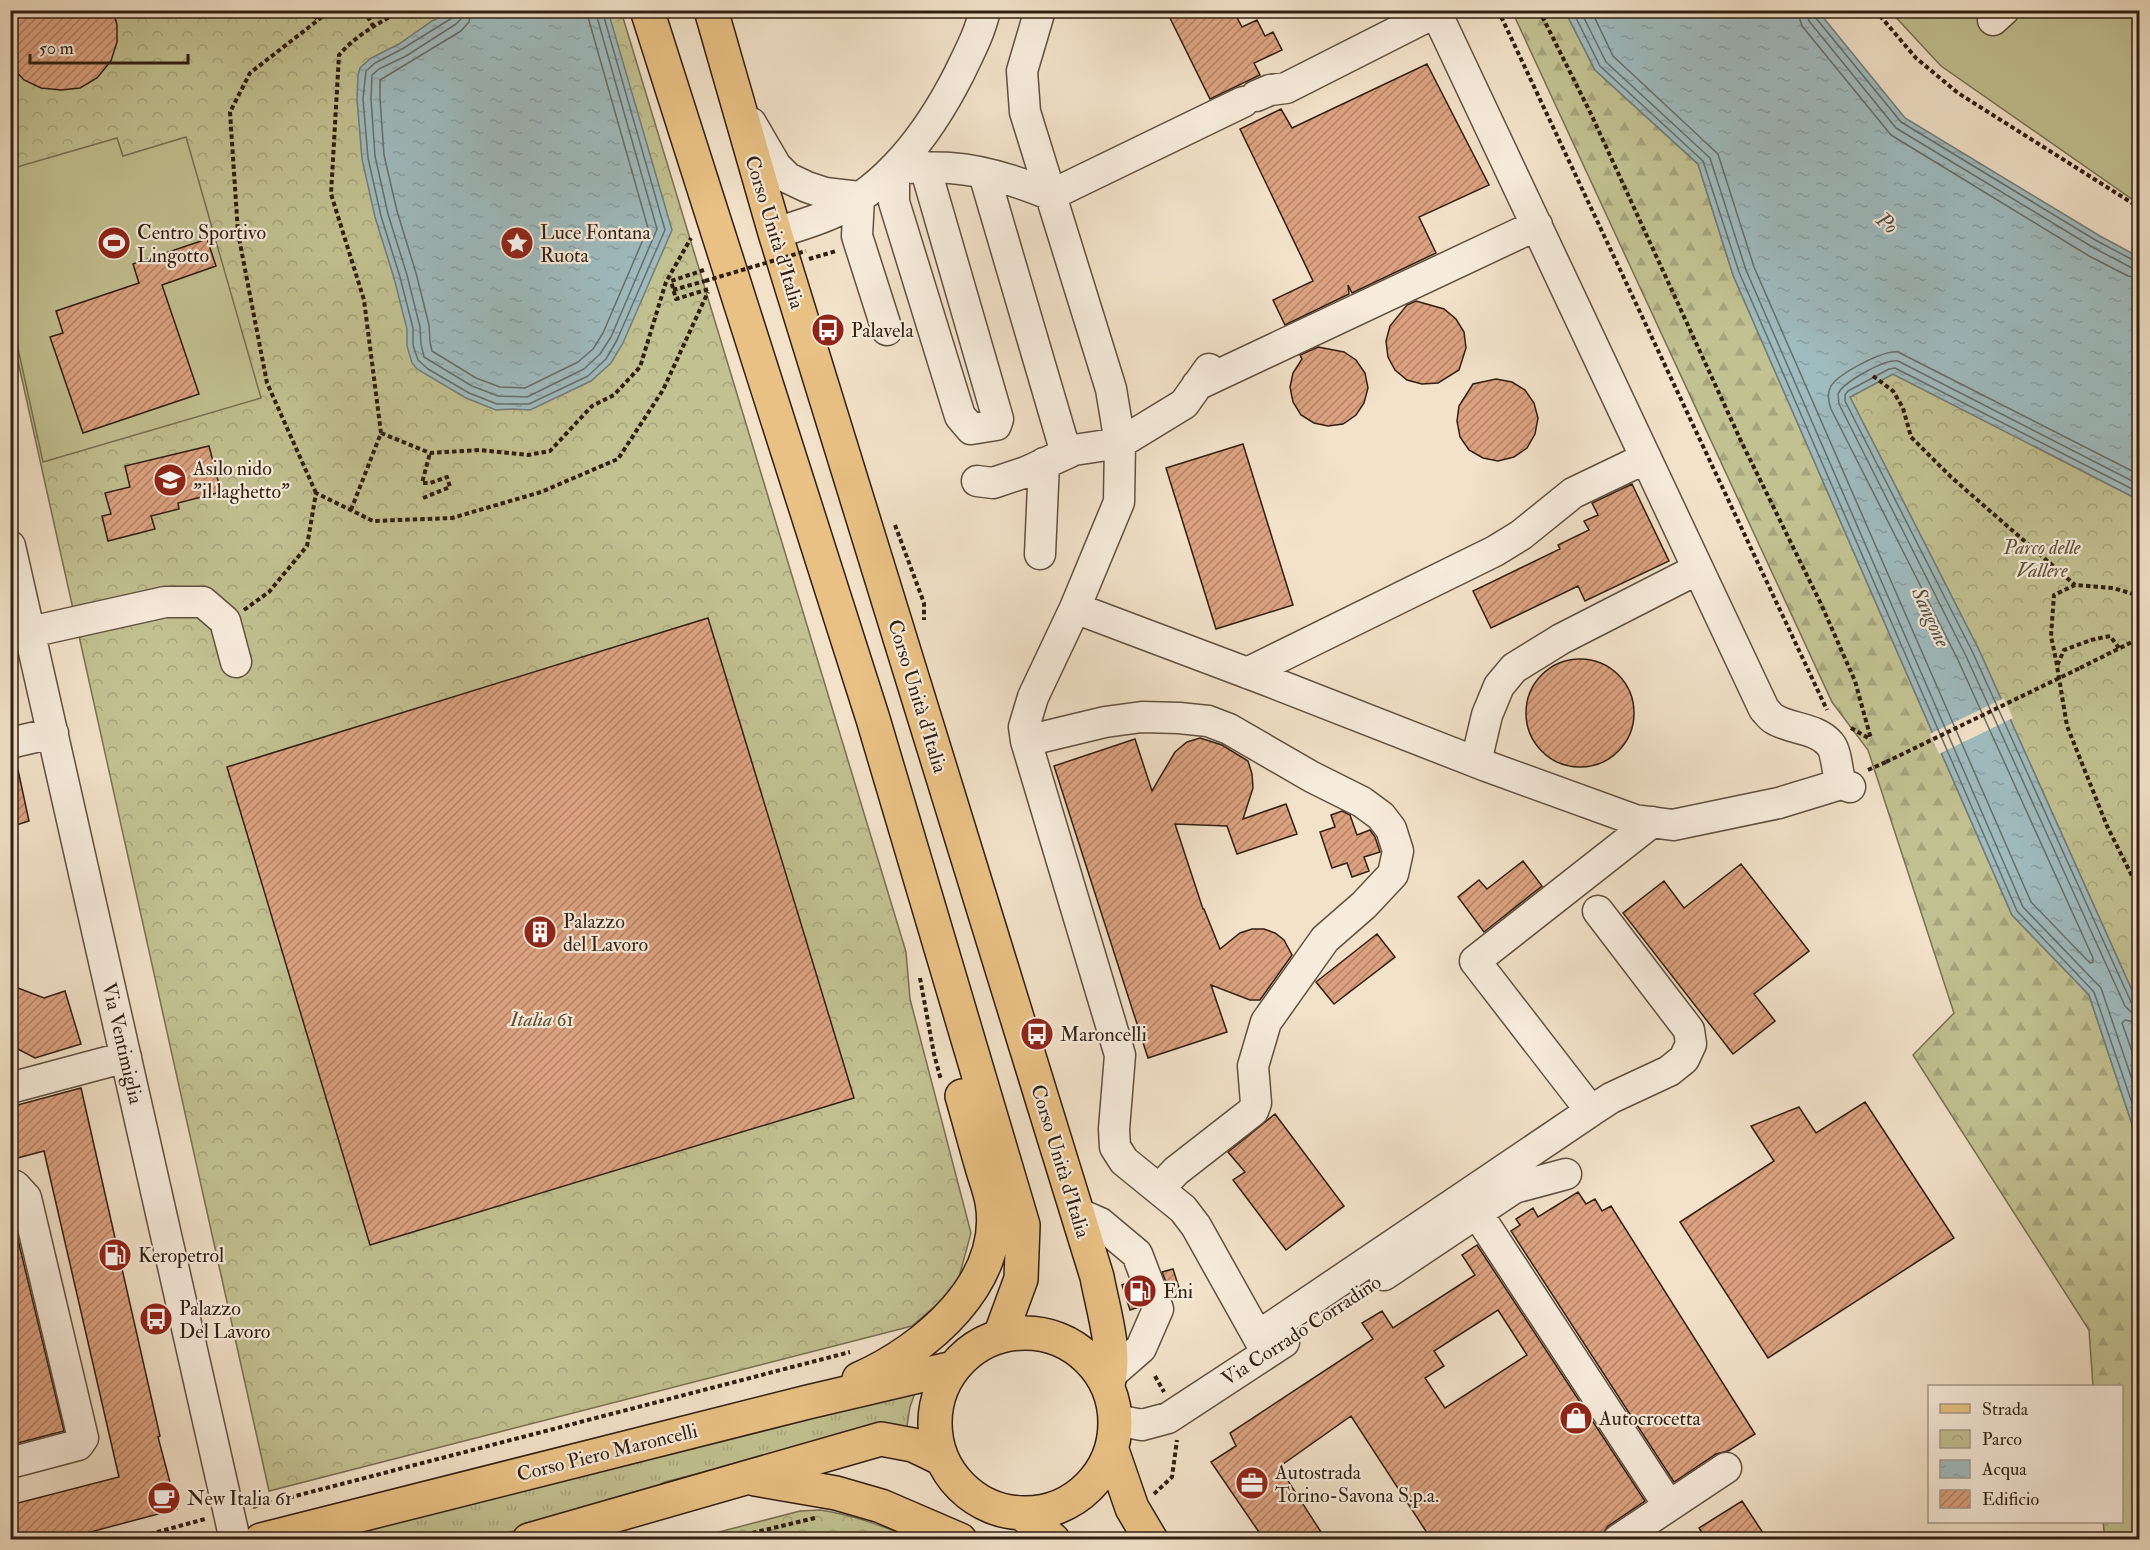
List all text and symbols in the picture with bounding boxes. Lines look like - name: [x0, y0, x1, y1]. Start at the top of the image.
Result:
- scale bar: [30, 27, 188, 65]
- text: 50 m: [39, 37, 74, 60]
- street label: Corso Unità d'Italia: [739, 152, 810, 313]
- water label: Po: [1869, 206, 1903, 240]
- place label: Centro Sportivo Lingotto: [137, 220, 266, 268]
- place label: Luce Fontana Ruota: [540, 220, 651, 268]
- sports icon: Centro Sportivo Lingotto: [96, 225, 132, 261]
- place icon: Luce Fontana Ruota: [499, 225, 535, 261]
- bus stop icon: Palavela: [810, 312, 846, 348]
- place label: Palavela: [851, 318, 914, 343]
- place label: Asilo nido "il laghetto": [192, 456, 290, 504]
- school or university icon: Asilo nido "il laghetto": [152, 462, 188, 498]
- park label: Parco delle Vallere: [2002, 535, 2081, 583]
- water label: Sangone: [1905, 582, 1957, 652]
- street label: Corso Unità d'Italia: [882, 616, 953, 777]
- place label: Palazzo del Lavoro: [563, 909, 648, 957]
- building icon: Palazzo del Lavoro: [522, 914, 558, 950]
- street label: Via Ventimiglia: [96, 980, 149, 1107]
- park label: Italia 61: [509, 1007, 574, 1032]
- bus stop icon: Maroncelli: [1019, 1016, 1055, 1052]
- place label: Maroncelli: [1060, 1022, 1147, 1047]
- street label: Corso Unità d'Italia: [1025, 1081, 1096, 1242]
- fuel station icon: Keropetrol: [97, 1237, 133, 1273]
- place label: Keropetrol: [138, 1243, 224, 1269]
- street label: Via Corrado Corradino: [1217, 1269, 1386, 1391]
- fuel station icon: Eni: [1122, 1273, 1158, 1309]
- place label: Eni: [1163, 1279, 1193, 1304]
- place label: Palazzo Del Lavoro: [179, 1296, 271, 1344]
- bus stop icon: Palazzo Del Lavoro: [138, 1301, 174, 1337]
- legend: [1928, 1385, 2123, 1523]
- text: Strada: [1982, 1398, 2029, 1421]
- shop icon: Autocrocetta: [1558, 1400, 1594, 1436]
- place label: Autocrocetta: [1598, 1406, 1701, 1431]
- street label: Corso Piero Maroncelli: [514, 1418, 700, 1487]
- text: Parco: [1982, 1428, 2022, 1451]
- text: Acqua: [1981, 1458, 2027, 1481]
- place label: Autostrada Torino-Savona S.p.a.: [1274, 1460, 1439, 1509]
- office icon: Autostrada Torino-Savona S.p.a.: [1234, 1465, 1270, 1501]
- cafe icon: New Italia 61: [146, 1480, 182, 1516]
- place label: New Italia 61: [187, 1486, 292, 1511]
- text: Edificio: [1982, 1488, 2039, 1511]

